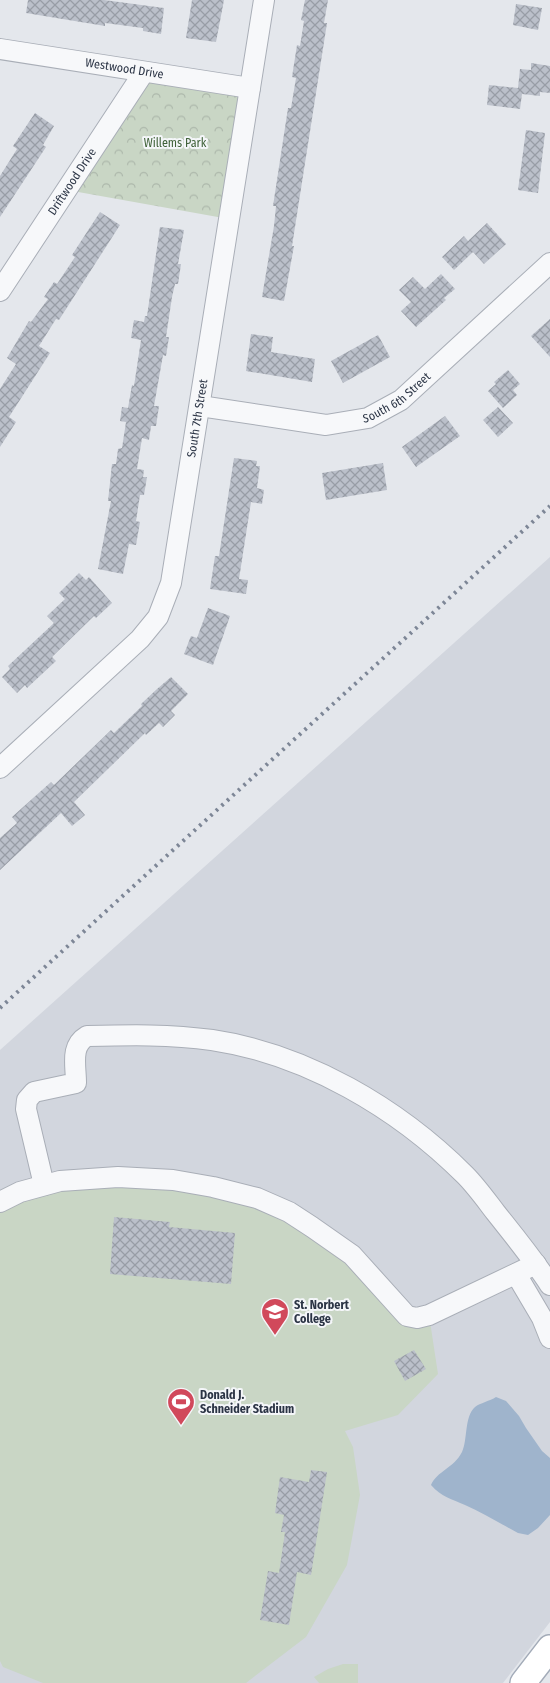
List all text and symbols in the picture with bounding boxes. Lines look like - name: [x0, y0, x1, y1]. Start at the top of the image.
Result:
- street label: Westwood Drive: [84, 55, 165, 81]
- park label: Willems Park: [144, 136, 207, 150]
- street label: Driftwood Drive: [45, 145, 99, 218]
- street label: South 6th Street: [362, 369, 433, 426]
- street label: South 7th Street: [184, 378, 210, 458]
- school or university icon: St. Norbert College: [260, 1297, 290, 1336]
- place label: St. Norbert College: [294, 1298, 350, 1326]
- sports icon: Donald J. Schneider Stadium: [166, 1387, 196, 1426]
- place label: Donald J. Schneider Stadium: [200, 1388, 294, 1416]

